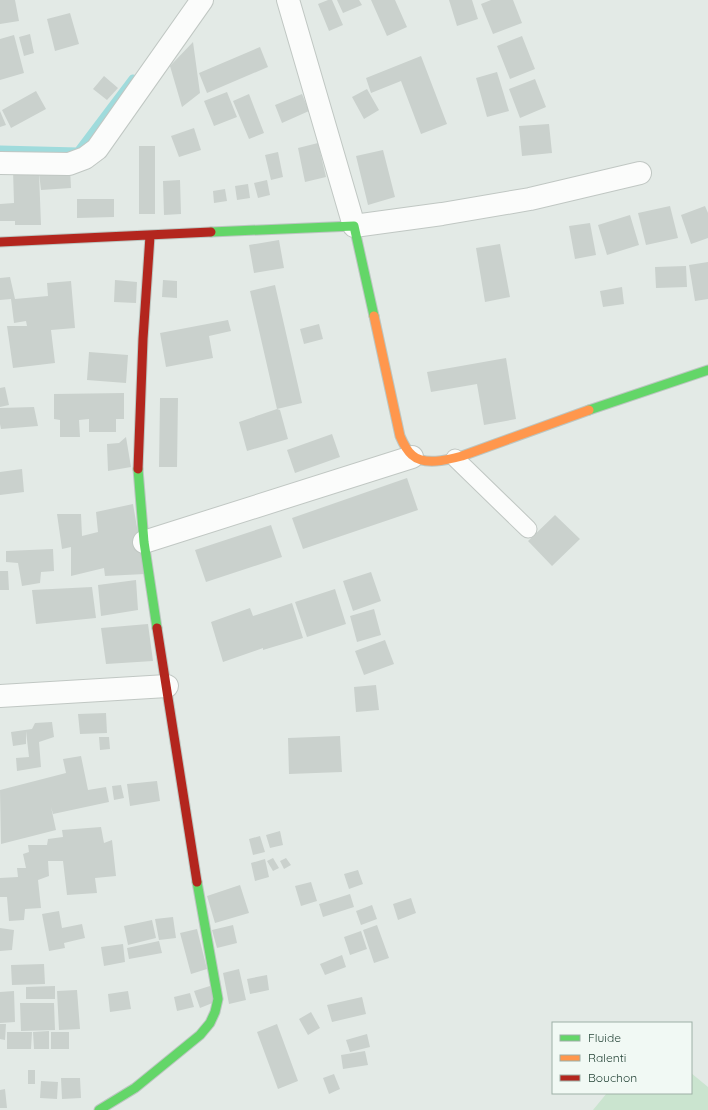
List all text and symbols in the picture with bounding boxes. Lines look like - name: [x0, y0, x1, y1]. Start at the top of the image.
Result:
- legend: [552, 1022, 692, 1094]
- text: Fluide: [588, 1030, 621, 1045]
- text: Ralenti: [588, 1050, 626, 1065]
- text: Bouchon: [588, 1070, 637, 1085]

